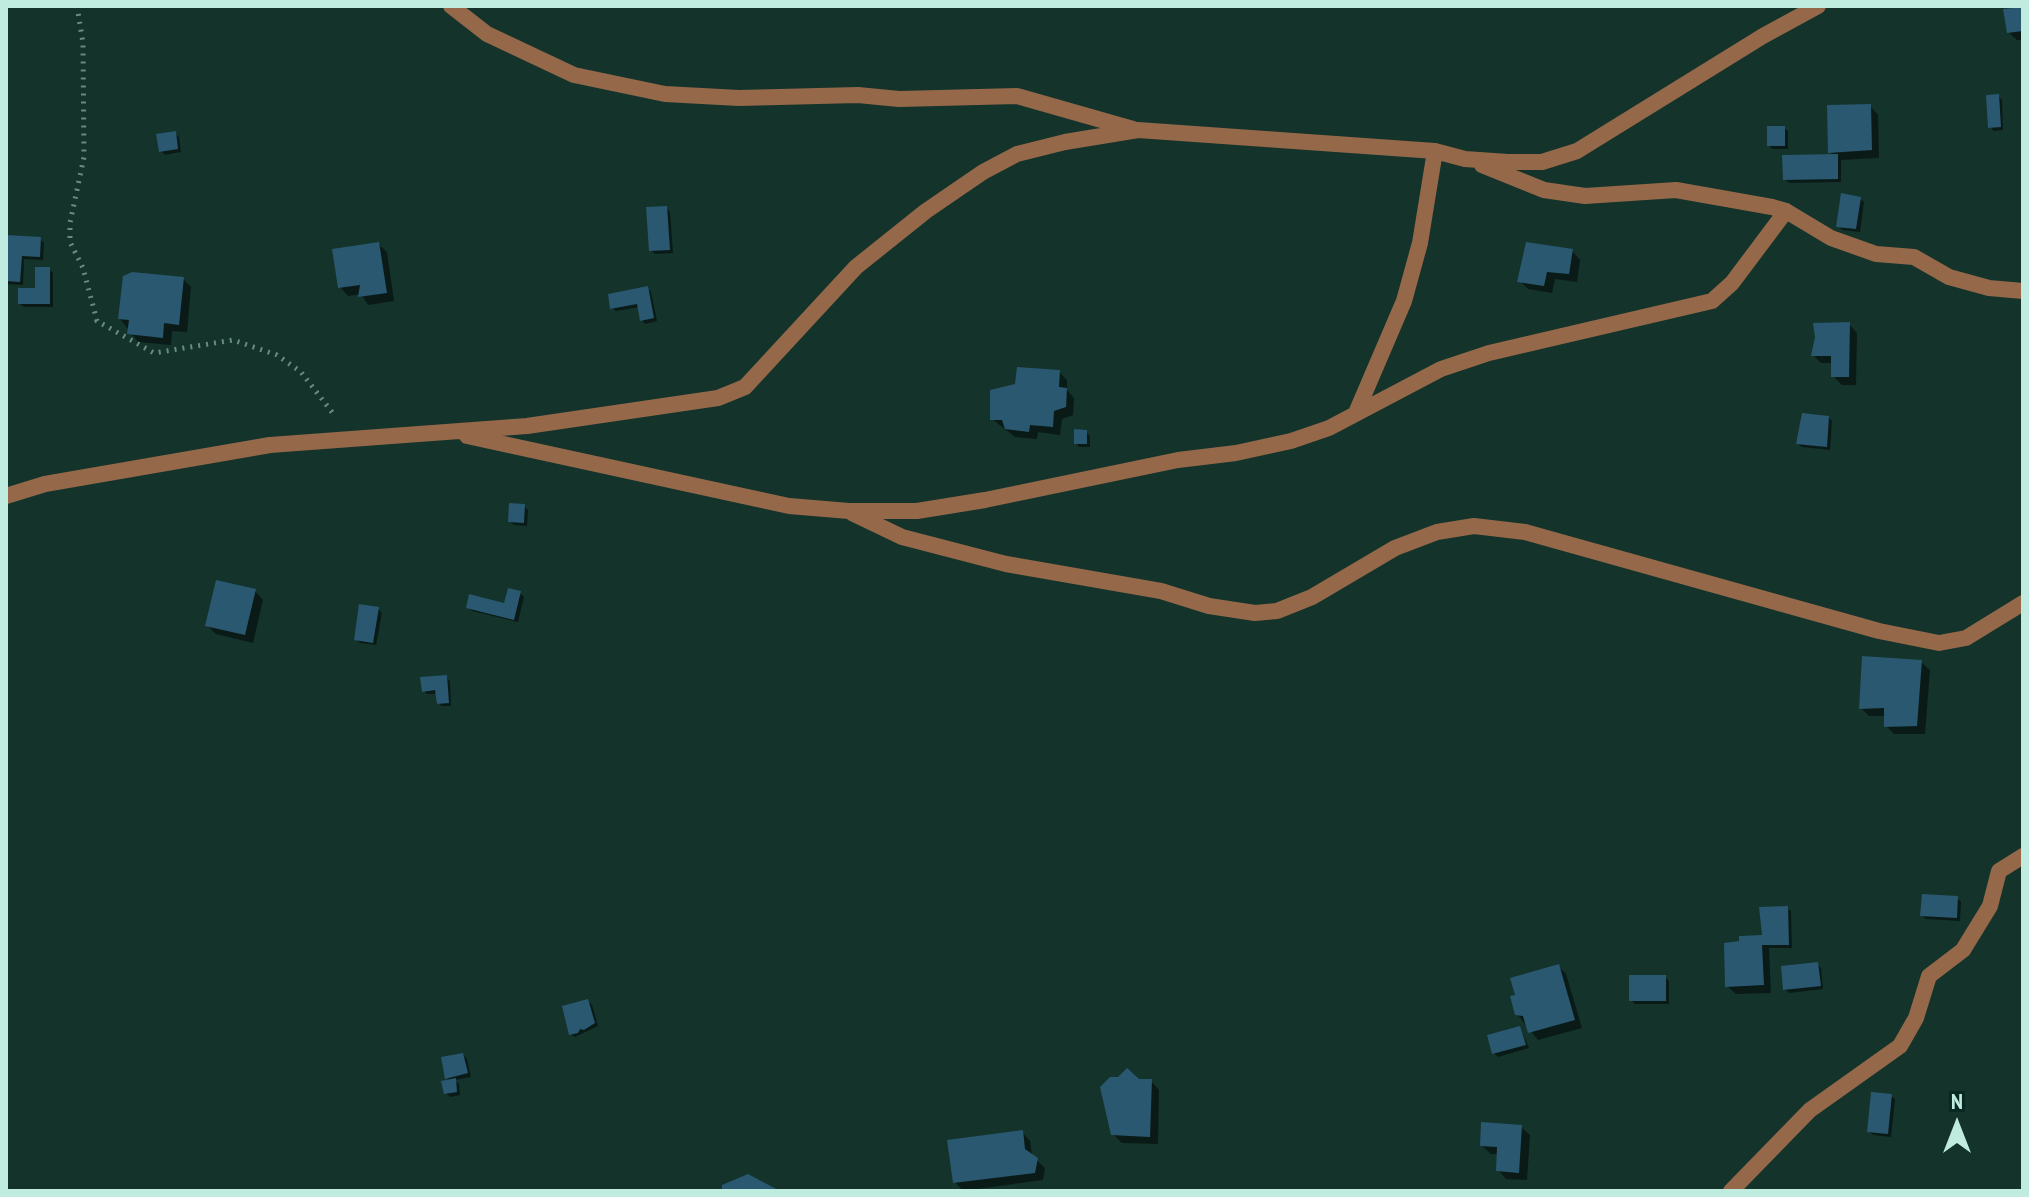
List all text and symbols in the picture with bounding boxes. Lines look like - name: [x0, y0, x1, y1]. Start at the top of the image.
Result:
- north arrow: [1917, 1085, 1997, 1165]
- text: N: [1951, 1087, 1963, 1115]

